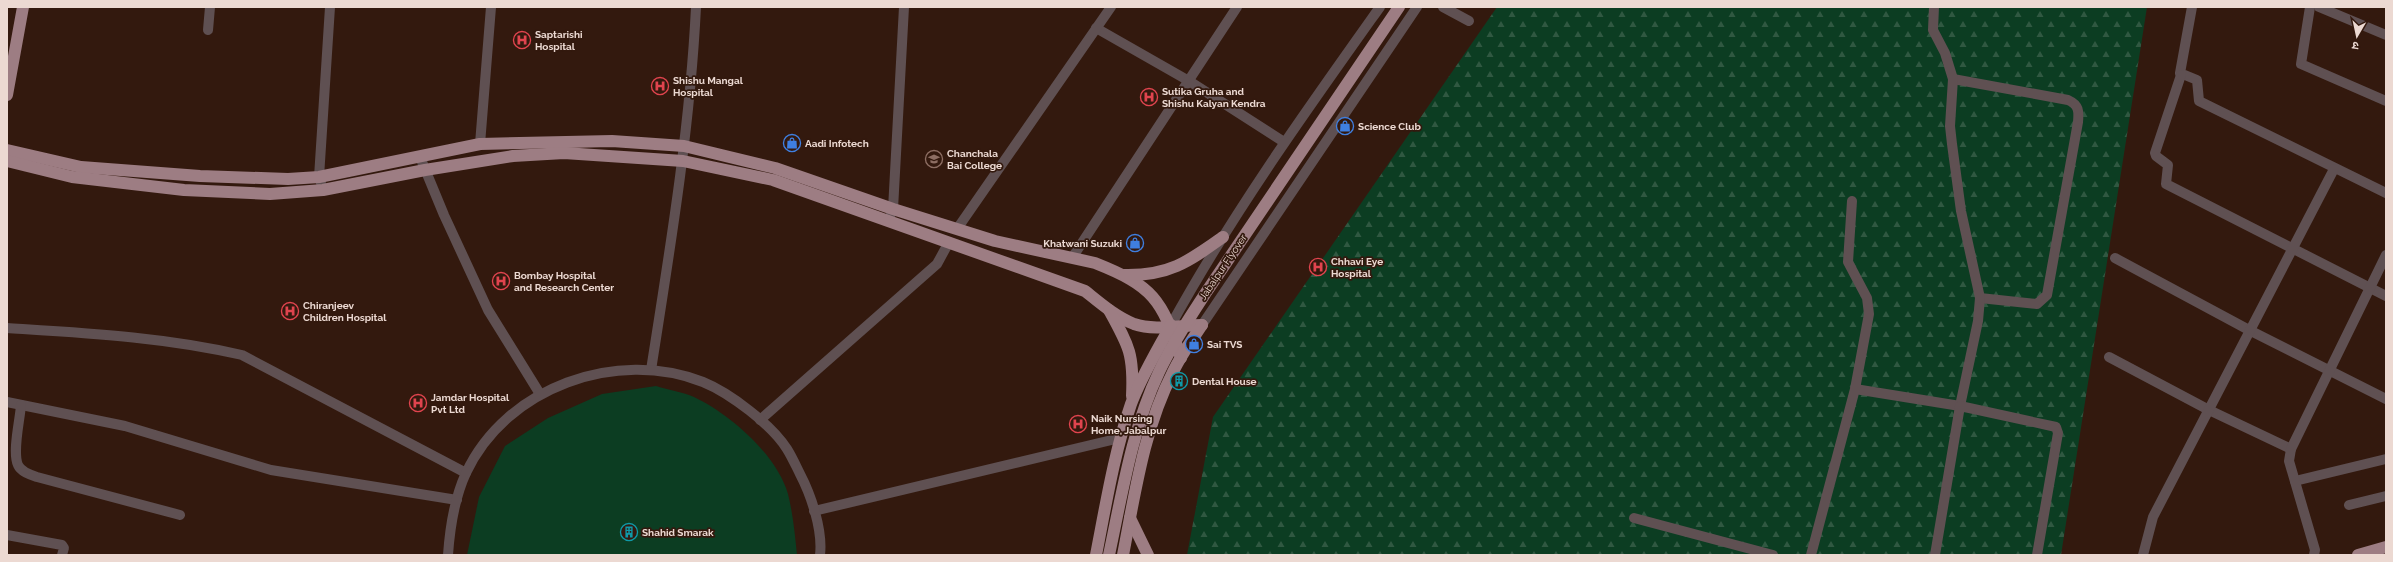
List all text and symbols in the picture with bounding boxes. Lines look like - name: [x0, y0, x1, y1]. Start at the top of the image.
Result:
- north arrow: [2337, 16, 2377, 56]
- place label: Saptarishi Hospital: [535, 29, 583, 52]
- hospital icon: Saptarishi Hospital: [512, 30, 532, 50]
- text: उ: [2351, 38, 2360, 52]
- place label: Shishu Mangal Hospital: [673, 75, 744, 98]
- hospital icon: Shishu Mangal Hospital: [650, 76, 670, 96]
- place label: Sutika Gruha and Shishu Kalyan Kendra: [1162, 86, 1266, 109]
- hospital icon: Sutika Gruha and Shishu Kalyan Kendra: [1139, 87, 1159, 107]
- shop icon: Science Club: [1335, 116, 1355, 136]
- place label: Science Club: [1358, 121, 1422, 132]
- shop icon: Aadi Infotech: [782, 133, 802, 153]
- place label: Aadi Infotech: [805, 138, 869, 149]
- place label: Chanchala Bai College: [947, 148, 1002, 171]
- school or university icon: Chanchala Bai College: [924, 149, 944, 169]
- street label: Jabalpur Flyover: [1197, 232, 1249, 302]
- shop icon: Khatwani Suzuki: [1125, 233, 1145, 253]
- place label: Khatwani Suzuki: [1043, 238, 1122, 249]
- place label: Chhavi Eye Hospital: [1331, 256, 1383, 279]
- hospital icon: Chhavi Eye Hospital: [1308, 257, 1328, 277]
- place label: Bombay Hospital and Research Center: [514, 270, 614, 293]
- hospital icon: Bombay Hospital and Research Center: [491, 271, 511, 291]
- place label: Chiranjeev Children Hospital: [303, 300, 387, 323]
- hospital icon: Chiranjeev Children Hospital: [280, 301, 300, 321]
- shop icon: Sai TVS: [1184, 334, 1204, 354]
- place label: Sai TVS: [1207, 339, 1242, 350]
- building icon: Dental House: [1169, 371, 1189, 391]
- place label: Dental House: [1192, 376, 1257, 387]
- place label: Jamdar Hospital Pvt Ltd: [431, 392, 510, 415]
- hospital icon: Jamdar Hospital Pvt Ltd: [408, 393, 428, 413]
- place label: Naik Nursing Home, Jabalpur: [1091, 413, 1166, 436]
- hospital icon: Naik Nursing Home, Jabalpur: [1068, 414, 1088, 434]
- building icon: Shahid Smarak: [619, 522, 639, 542]
- place label: Shahid Smarak: [642, 527, 714, 538]

